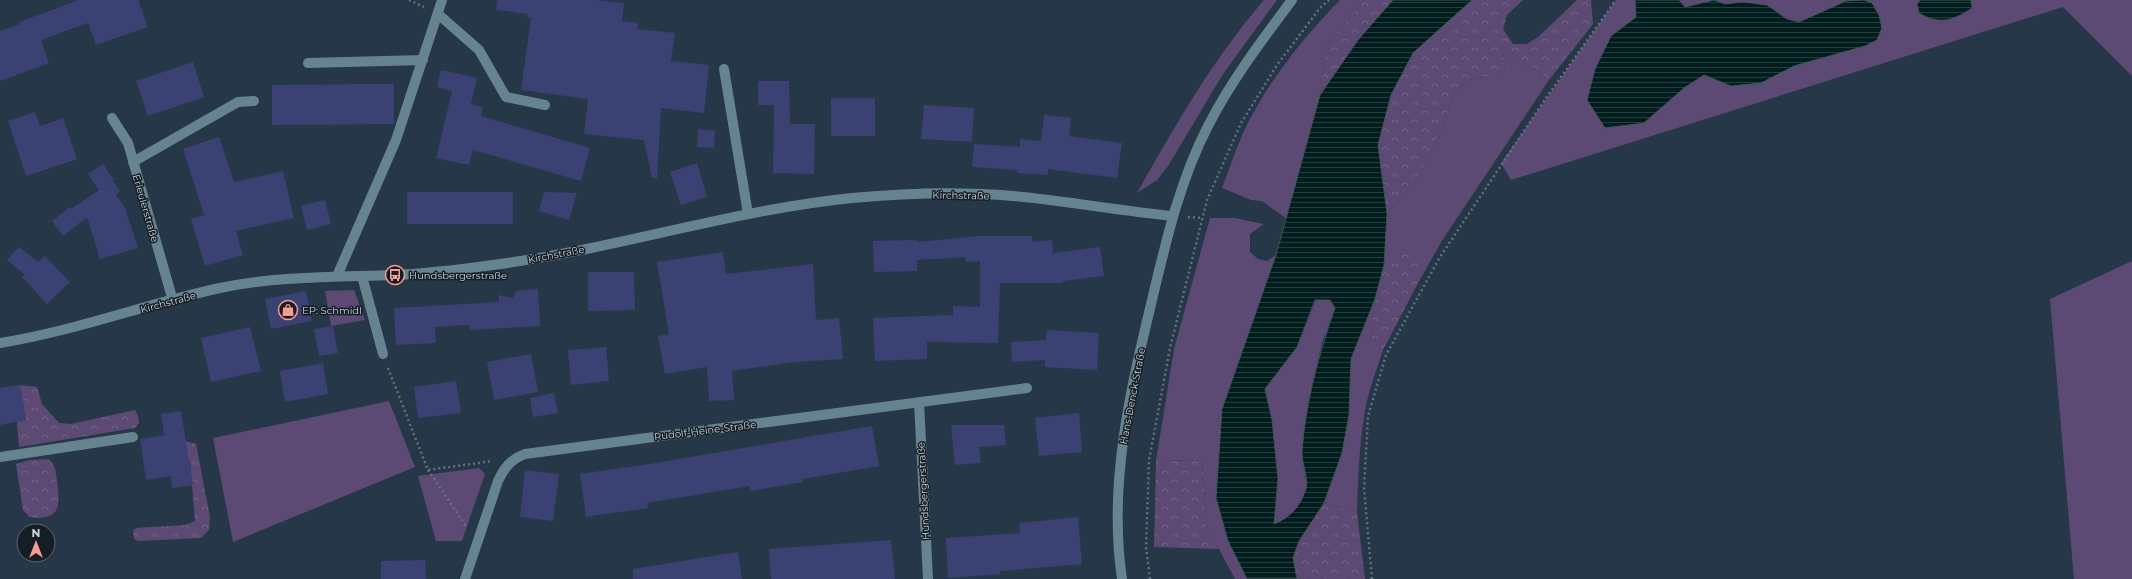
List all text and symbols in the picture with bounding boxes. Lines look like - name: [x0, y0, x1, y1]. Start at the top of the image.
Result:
- street label: Erleulerstraße: [130, 173, 161, 244]
- street label: Kirchstraße: [932, 189, 990, 202]
- street label: Kirchstraße: [527, 243, 585, 266]
- bus stop icon: Hundsbergerstraße: [384, 264, 406, 286]
- place label: Hundsbergerstraße: [409, 269, 507, 282]
- street label: Kirchstraße: [139, 289, 197, 316]
- shop icon: EP: Schmidl: [277, 299, 299, 321]
- place label: EP: Schmidl: [302, 304, 362, 317]
- street label: Hans-Denck-Straße: [1117, 347, 1148, 445]
- street label: Rudolf-Heine-Straße: [653, 418, 757, 443]
- street label: Hundsbergerstraße: [914, 442, 933, 540]
- north arrow: [16, 523, 56, 563]
- text: N: [32, 526, 40, 540]

